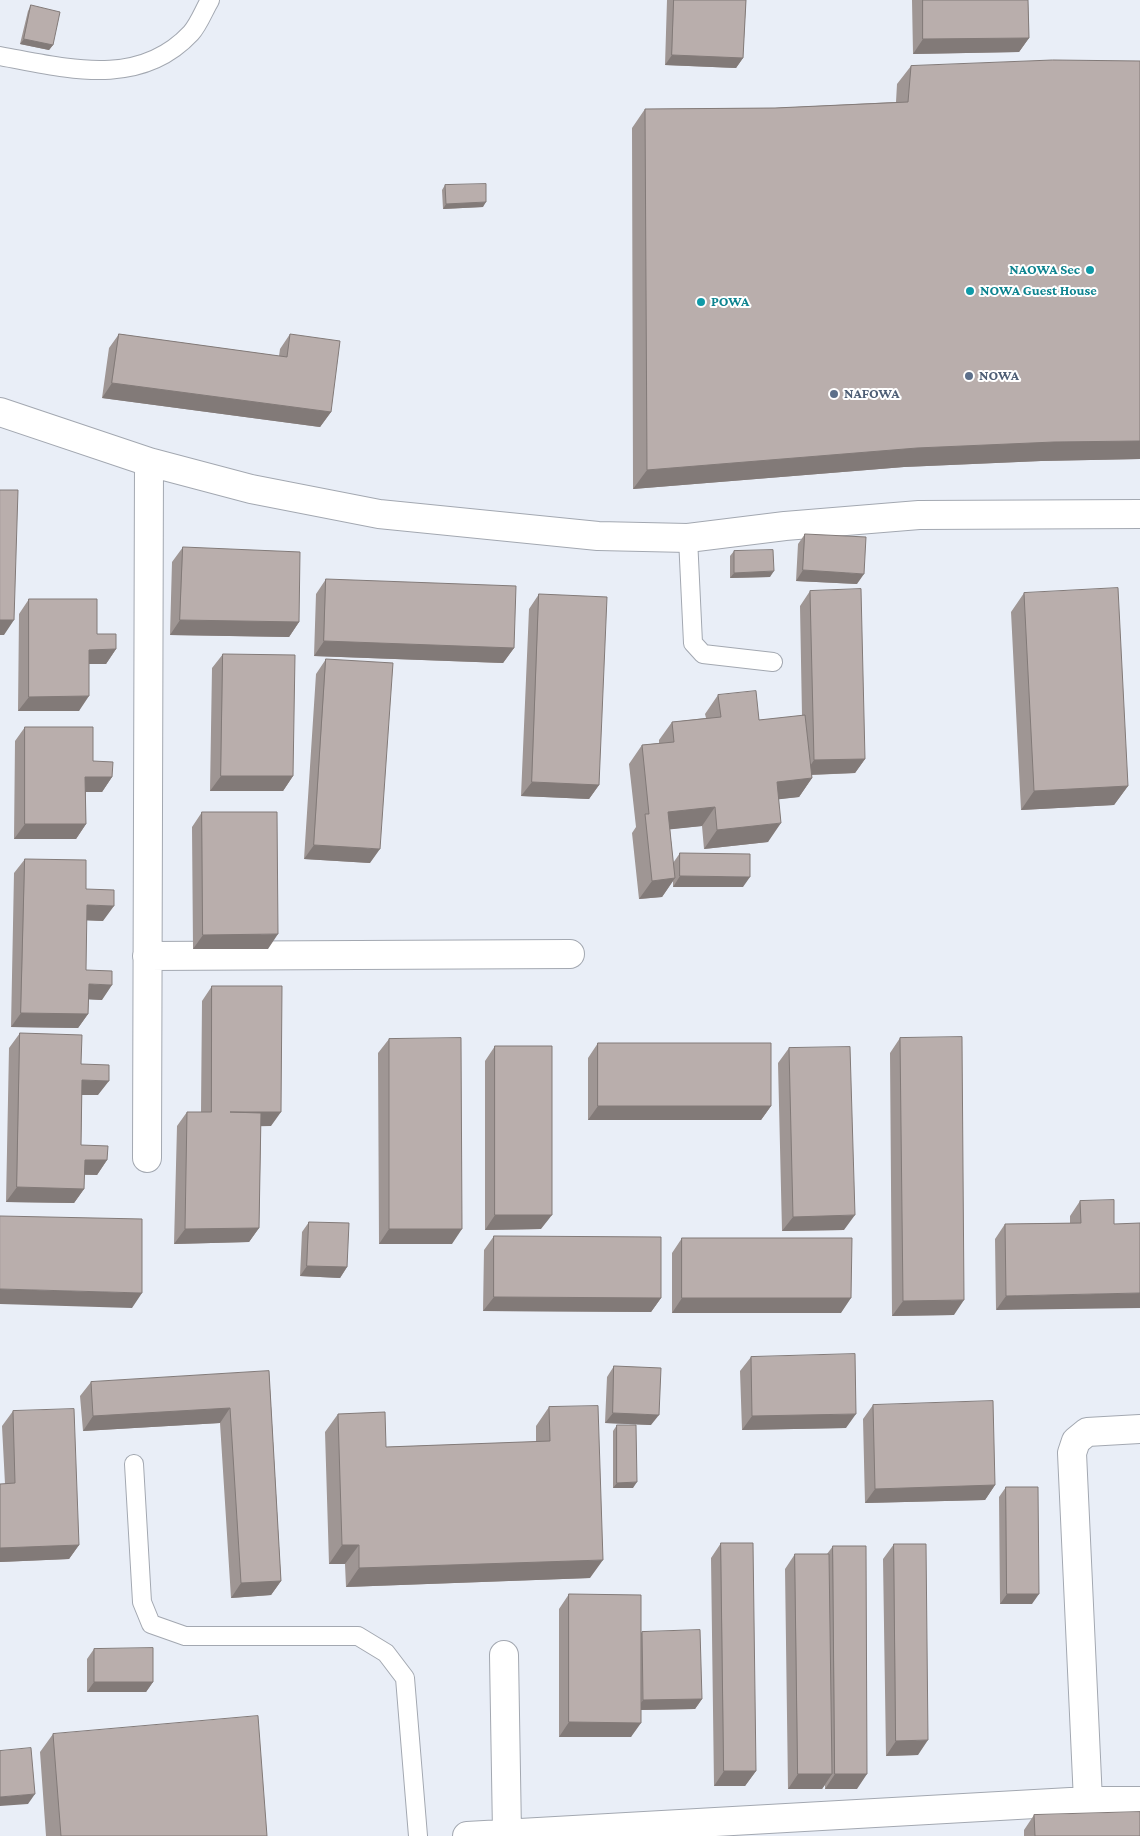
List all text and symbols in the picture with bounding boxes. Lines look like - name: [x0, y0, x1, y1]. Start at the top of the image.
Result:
- place label: NAOWA Sec: [1009, 262, 1080, 278]
- marker: NAOWA Sec: [1084, 264, 1096, 276]
- place label: NOWA Guest House: [980, 283, 1097, 299]
- marker: NOWA Guest House: [964, 285, 976, 297]
- place label: POWA: [711, 294, 749, 310]
- marker: POWA: [695, 296, 707, 308]
- place label: NOWA: [979, 368, 1019, 384]
- marker: NOWA: [963, 370, 975, 382]
- place label: NAFOWA: [844, 386, 900, 402]
- marker: NAFOWA: [828, 388, 840, 400]

